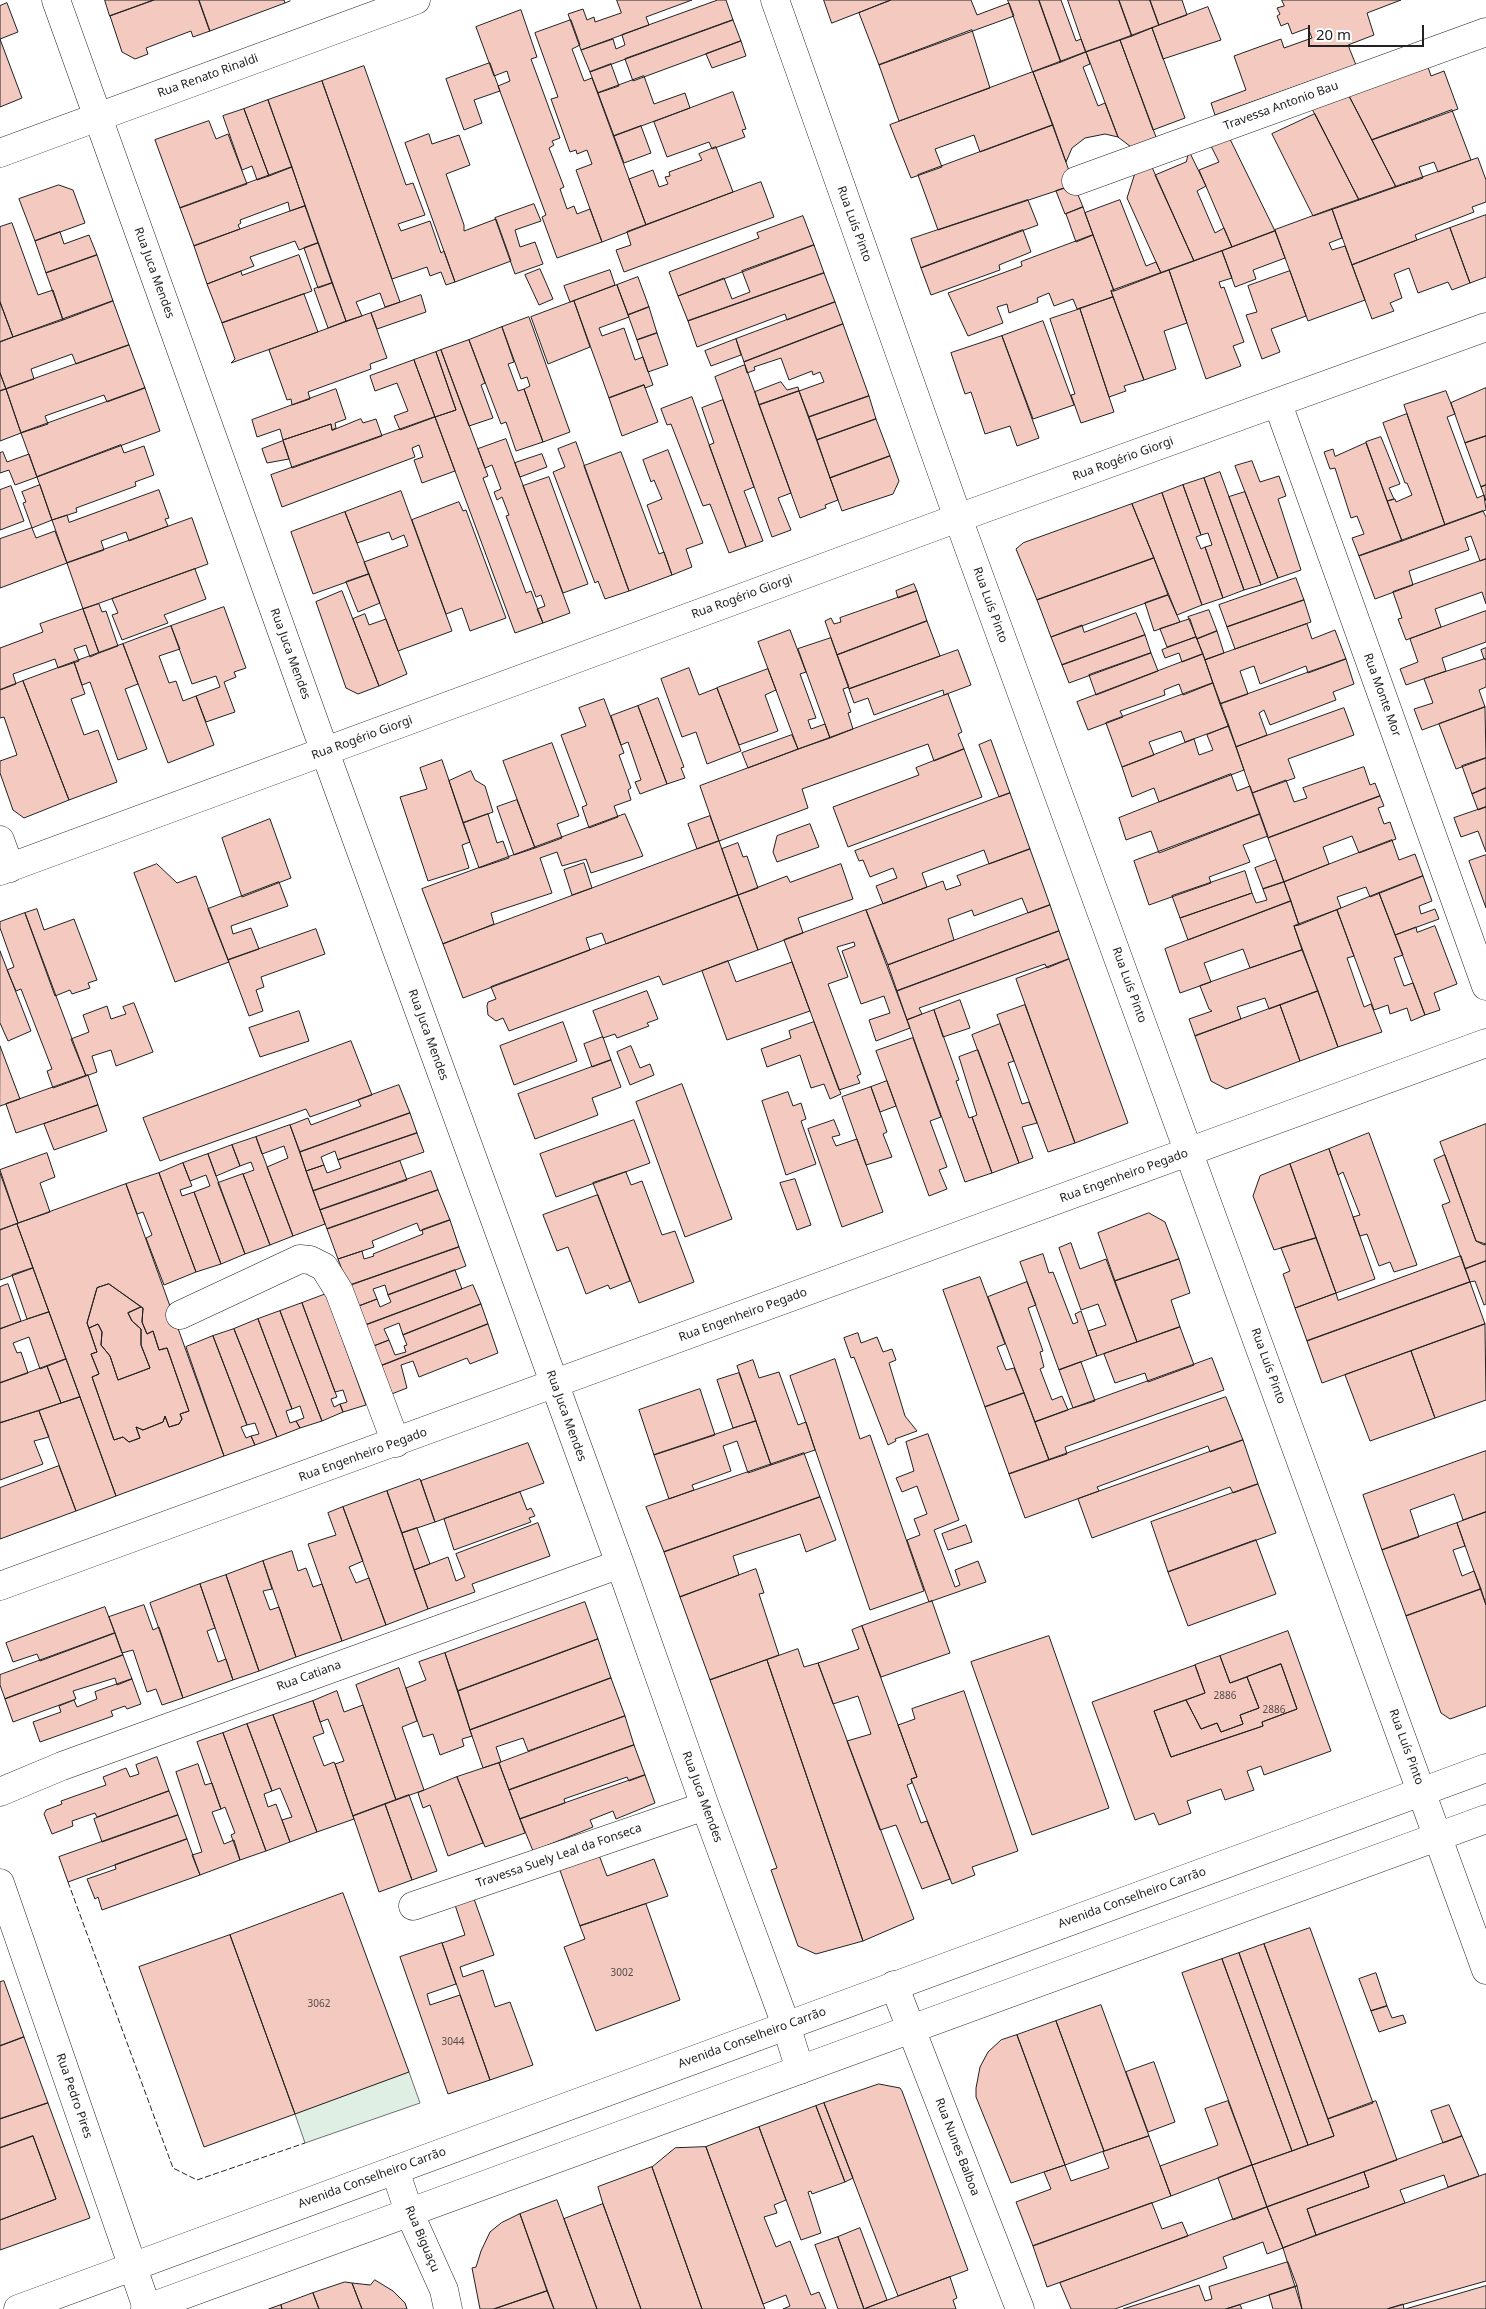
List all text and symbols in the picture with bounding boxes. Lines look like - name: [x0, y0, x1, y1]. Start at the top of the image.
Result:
- scale bar: [1311, 15, 1427, 47]
- text: 20 m: [1316, 24, 1351, 44]
- street label: Rua Renato Rinaldi: [156, 51, 260, 101]
- street label: Travessa Antonio Bau: [1222, 78, 1340, 134]
- street label: Rua Luís Pinto: [834, 184, 874, 264]
- street label: Rua Juca Mendes: [131, 225, 177, 321]
- street label: Rua Rogério Giorgi: [1071, 434, 1175, 484]
- street label: Rua Luís Pinto: [970, 565, 1010, 645]
- street label: Rua Rogério Giorgi: [690, 572, 794, 622]
- street label: Rua Juca Mendes: [267, 606, 313, 702]
- street label: Rua Monte Mor: [1360, 651, 1404, 739]
- street label: Rua Rogério Giorgi: [310, 713, 414, 763]
- street label: Rua Luís Pinto: [1109, 945, 1149, 1025]
- street label: Rua Juca Mendes: [405, 987, 451, 1083]
- street label: Rua Engenheiro Pegado: [1058, 1146, 1190, 1206]
- street label: Rua Engenheiro Pegado: [677, 1285, 809, 1345]
- street label: Rua Luís Pinto: [1248, 1326, 1288, 1406]
- street label: Rua Juca Mendes: [543, 1368, 589, 1464]
- street label: Rua Engenheiro Pegado: [297, 1425, 429, 1485]
- street label: Rua Catiana: [275, 1658, 343, 1694]
- house number: 2886: [1214, 1690, 1236, 1702]
- house number: 2886: [1263, 1704, 1285, 1716]
- street label: Rua Luís Pinto: [1386, 1707, 1426, 1787]
- street label: Rua Juca Mendes: [679, 1749, 725, 1845]
- street label: Travessa Suely Leal da Fonseca: [474, 1821, 644, 1891]
- street label: Avenida Conselheiro Carrão: [1056, 1864, 1208, 1932]
- house number: 3002: [611, 1967, 633, 1979]
- house number: 3062: [308, 1998, 330, 2010]
- street label: Avenida Conselheiro Carrão: [676, 2004, 828, 2072]
- house number: 3044: [442, 2036, 464, 2048]
- street label: Rua Pedro Pires: [53, 2052, 95, 2140]
- street label: Rua Nunes Balboa: [932, 2096, 982, 2198]
- street label: Avenida Conselheiro Carrão: [296, 2144, 448, 2212]
- street label: Rua Biguaçu: [402, 2204, 442, 2274]

